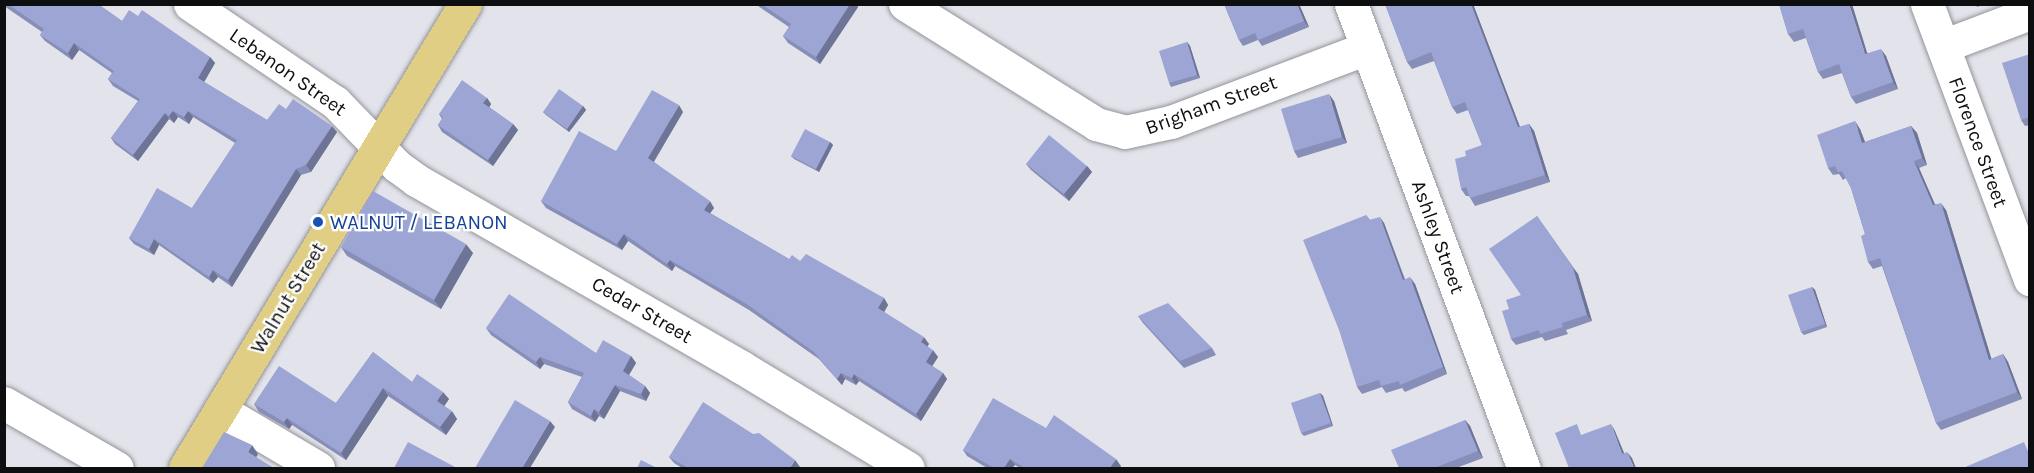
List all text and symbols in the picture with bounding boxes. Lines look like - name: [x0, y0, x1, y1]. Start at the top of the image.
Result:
- street label: Lebanon Street: [225, 23, 351, 121]
- street label: Brigham Street: [1142, 70, 1280, 140]
- street label: Florence Street: [1943, 74, 2013, 210]
- street label: Ashley Street: [1406, 177, 1470, 297]
- place label: WALNUT / LEBANON: [330, 210, 508, 234]
- marker: WALNUT / LEBANON: [311, 215, 325, 229]
- street label: Walnut Street: [245, 238, 331, 358]
- street label: Cedar Street: [587, 272, 697, 348]

